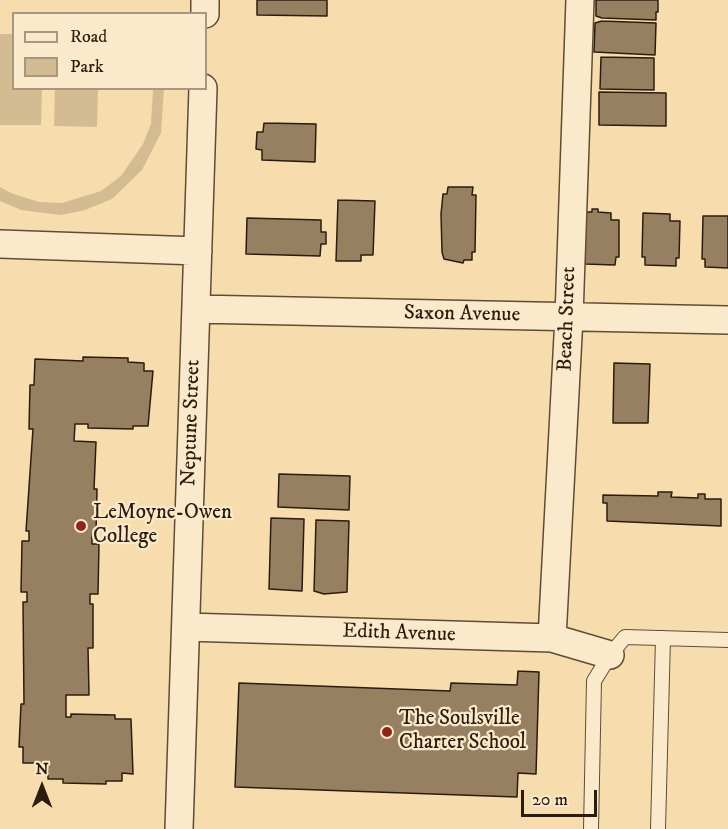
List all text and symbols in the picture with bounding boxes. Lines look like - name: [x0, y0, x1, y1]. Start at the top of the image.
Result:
- legend: [12, 12, 207, 90]
- text: Road: [70, 26, 107, 48]
- text: Park: [70, 56, 104, 78]
- street label: Beach Street: [554, 266, 582, 372]
- street label: Saxon Avenue: [404, 301, 520, 329]
- street label: Neptune Street: [177, 359, 207, 487]
- place label: LeMoyne-Owen College: [93, 501, 232, 551]
- marker: LeMoyne-Owen College: [74, 519, 88, 533]
- street label: Edith Avenue: [342, 619, 456, 649]
- place label: The Soulsville Charter School: [399, 707, 526, 757]
- marker: The Soulsville Charter School: [380, 725, 394, 739]
- north arrow: [12, 757, 72, 817]
- text: N: [35, 759, 49, 779]
- scale bar: [524, 778, 600, 816]
- text: 20 m: [532, 789, 568, 811]

